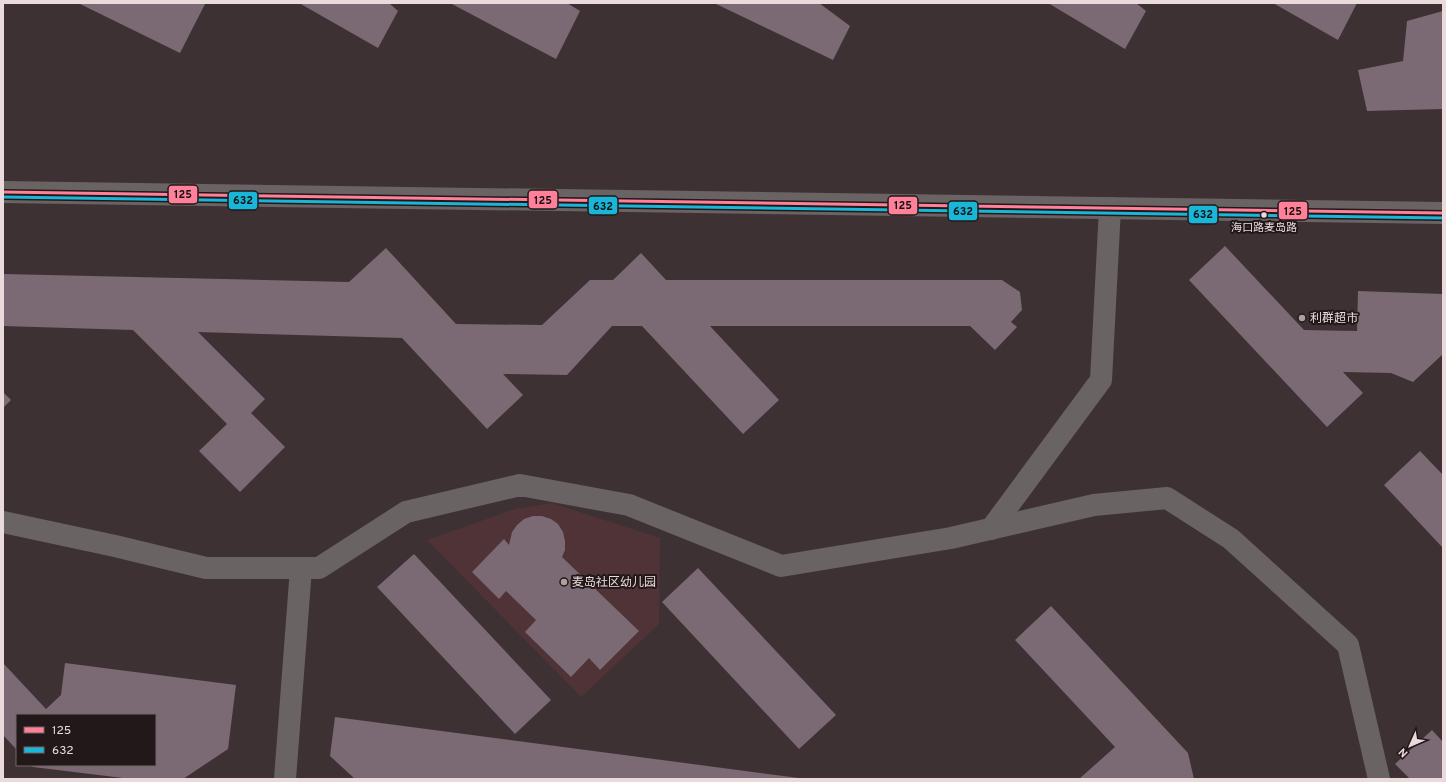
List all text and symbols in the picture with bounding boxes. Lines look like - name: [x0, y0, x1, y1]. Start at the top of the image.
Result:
- line badge: 125: [168, 185, 198, 204]
- text: 125: [174, 188, 192, 202]
- line badge: 125: [528, 190, 558, 209]
- line badge: 632: [228, 191, 258, 210]
- text: 632: [233, 194, 253, 208]
- text: 125: [534, 194, 552, 208]
- line badge: 632: [588, 196, 618, 215]
- line badge: 125: [888, 196, 918, 215]
- text: 125: [894, 199, 912, 213]
- text: 632: [593, 200, 613, 214]
- line badge: 632: [948, 201, 978, 221]
- line badge: 125: [1278, 201, 1308, 220]
- text: 632: [953, 205, 973, 219]
- line badge: 632: [1188, 205, 1218, 224]
- text: 125: [1284, 205, 1302, 219]
- text: 632: [1193, 208, 1213, 222]
- marker: 海口路麦岛路: [1259, 210, 1269, 220]
- place label: 海口路麦岛路: [1231, 221, 1297, 235]
- place label: 利群超市: [1310, 311, 1358, 327]
- marker: 利群超市: [1297, 313, 1307, 323]
- place label: 麦岛社区幼儿园: [572, 575, 656, 591]
- marker: 麦岛社区幼儿园: [559, 577, 569, 587]
- legend: [16, 714, 156, 766]
- text: 125: [52, 723, 71, 739]
- north arrow: [1390, 726, 1430, 766]
- text: 632: [52, 743, 74, 759]
- text: N: [1396, 745, 1411, 760]

